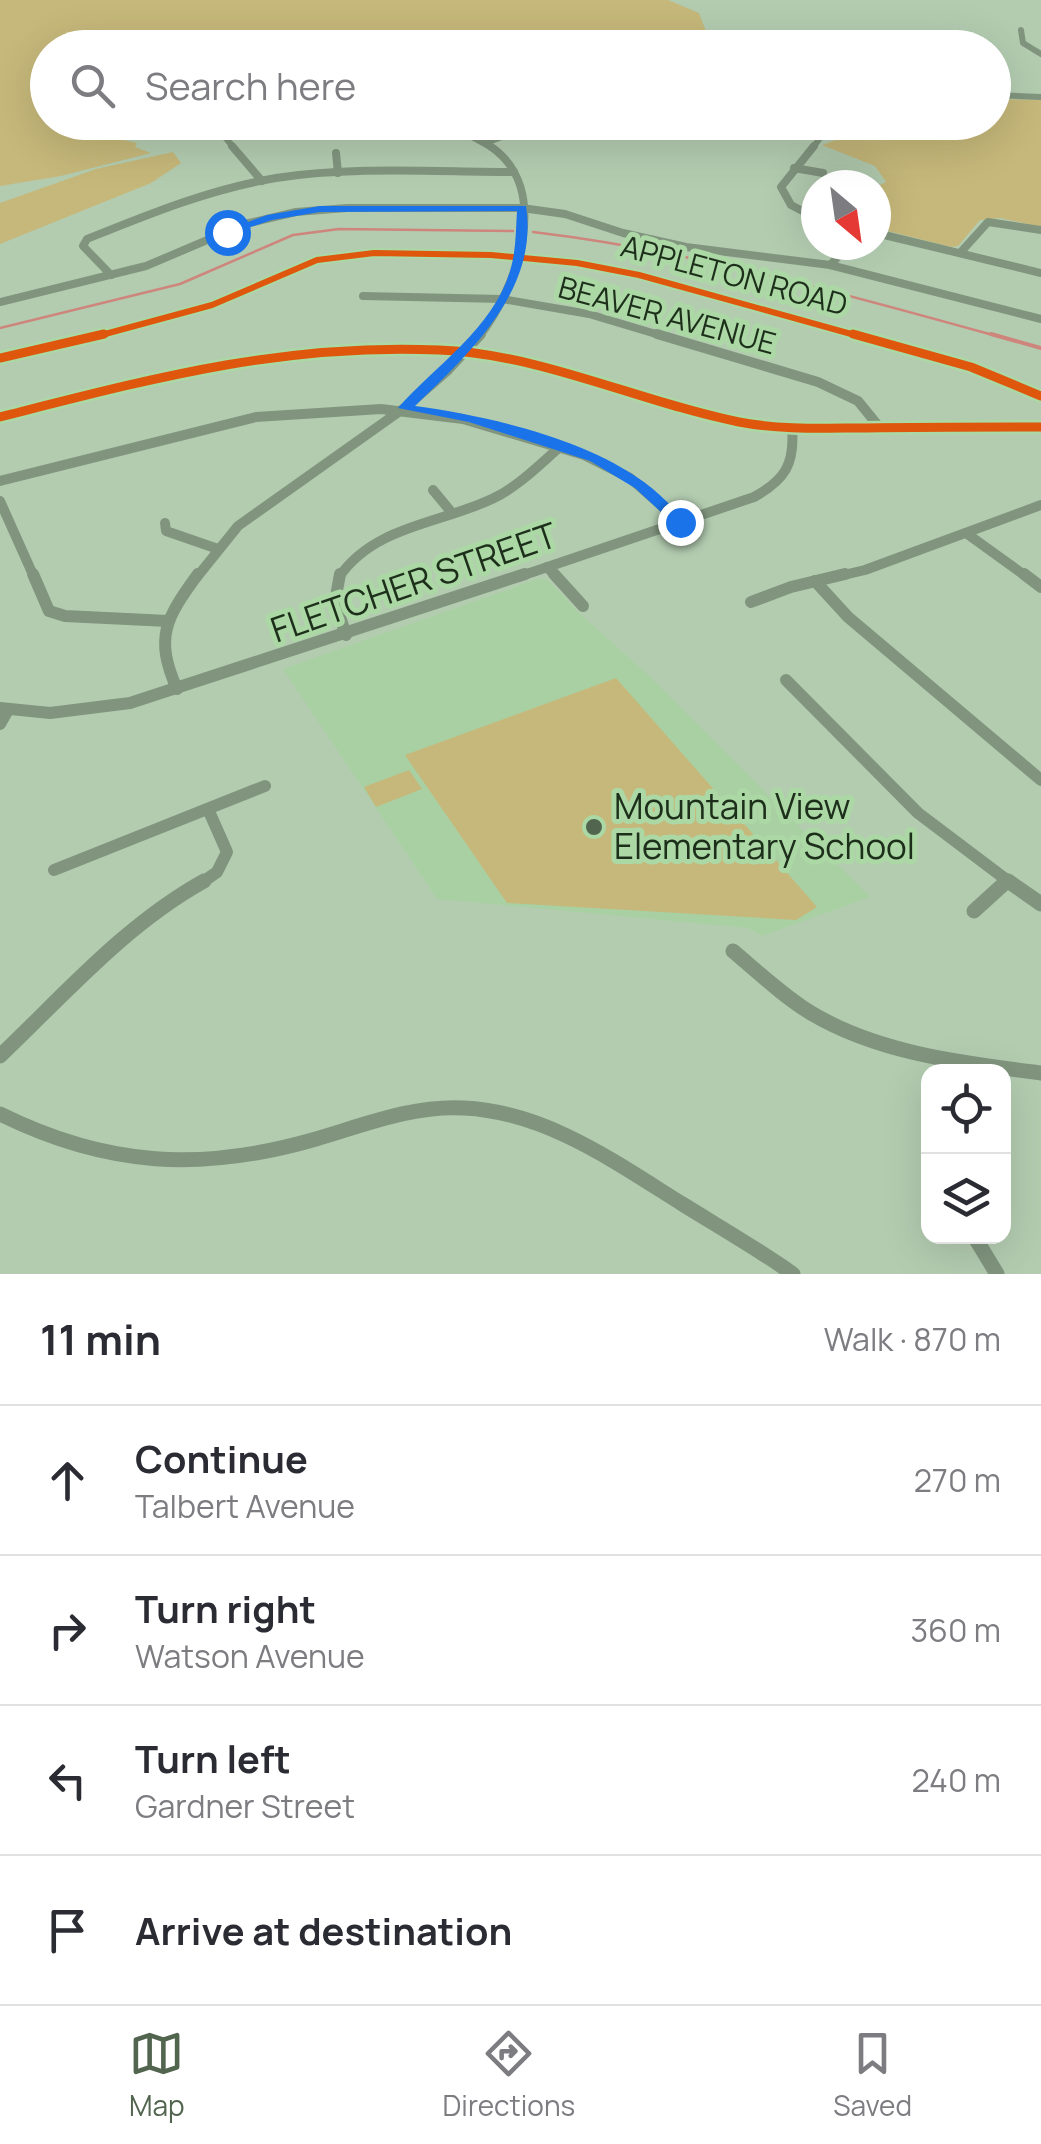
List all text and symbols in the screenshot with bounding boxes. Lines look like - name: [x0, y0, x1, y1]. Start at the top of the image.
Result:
- search box: [30, 30, 1011, 140]
- icon: search: [65, 58, 120, 113]
- text: Search here: [145, 59, 356, 111]
- north arrow: [801, 170, 891, 260]
- route start: [205, 210, 251, 256]
- street label: APPLETON ROAD: [617, 225, 852, 325]
- street label: BEAVER AVENUE: [554, 266, 781, 363]
- route end: [658, 500, 704, 546]
- street label: FLETCHER STREET: [264, 511, 563, 654]
- place label: Mountain View Elementary School: [614, 782, 915, 870]
- marker: Mountain View Elementary School: [583, 816, 605, 838]
- map controls: [921, 1064, 1011, 1244]
- button: locate: [921, 1064, 1011, 1154]
- button: layers: [921, 1154, 1011, 1244]
- text: 11 min: [40, 1310, 161, 1368]
- text: Walk · 870 m: [824, 1317, 1001, 1361]
- text: Continue: [135, 1432, 308, 1484]
- icon: ahead: [40, 1453, 95, 1508]
- text: 270 m: [914, 1458, 1001, 1502]
- text: Talbert Avenue: [135, 1484, 355, 1528]
- text: Turn right: [135, 1582, 316, 1634]
- icon: right: [40, 1603, 95, 1658]
- text: 360 m: [910, 1608, 1001, 1652]
- text: Watson Avenue: [135, 1634, 365, 1678]
- text: Turn left: [135, 1732, 291, 1784]
- icon: left: [40, 1753, 95, 1808]
- text: 240 m: [911, 1758, 1001, 1802]
- text: Gardner Street: [135, 1784, 355, 1828]
- icon: arrive: [40, 1903, 95, 1958]
- text: Arrive at destination: [135, 1904, 512, 1956]
- tab: Map: [129, 2026, 185, 2124]
- tab: Directions: [443, 2026, 575, 2124]
- tab: Saved: [833, 2026, 912, 2124]

